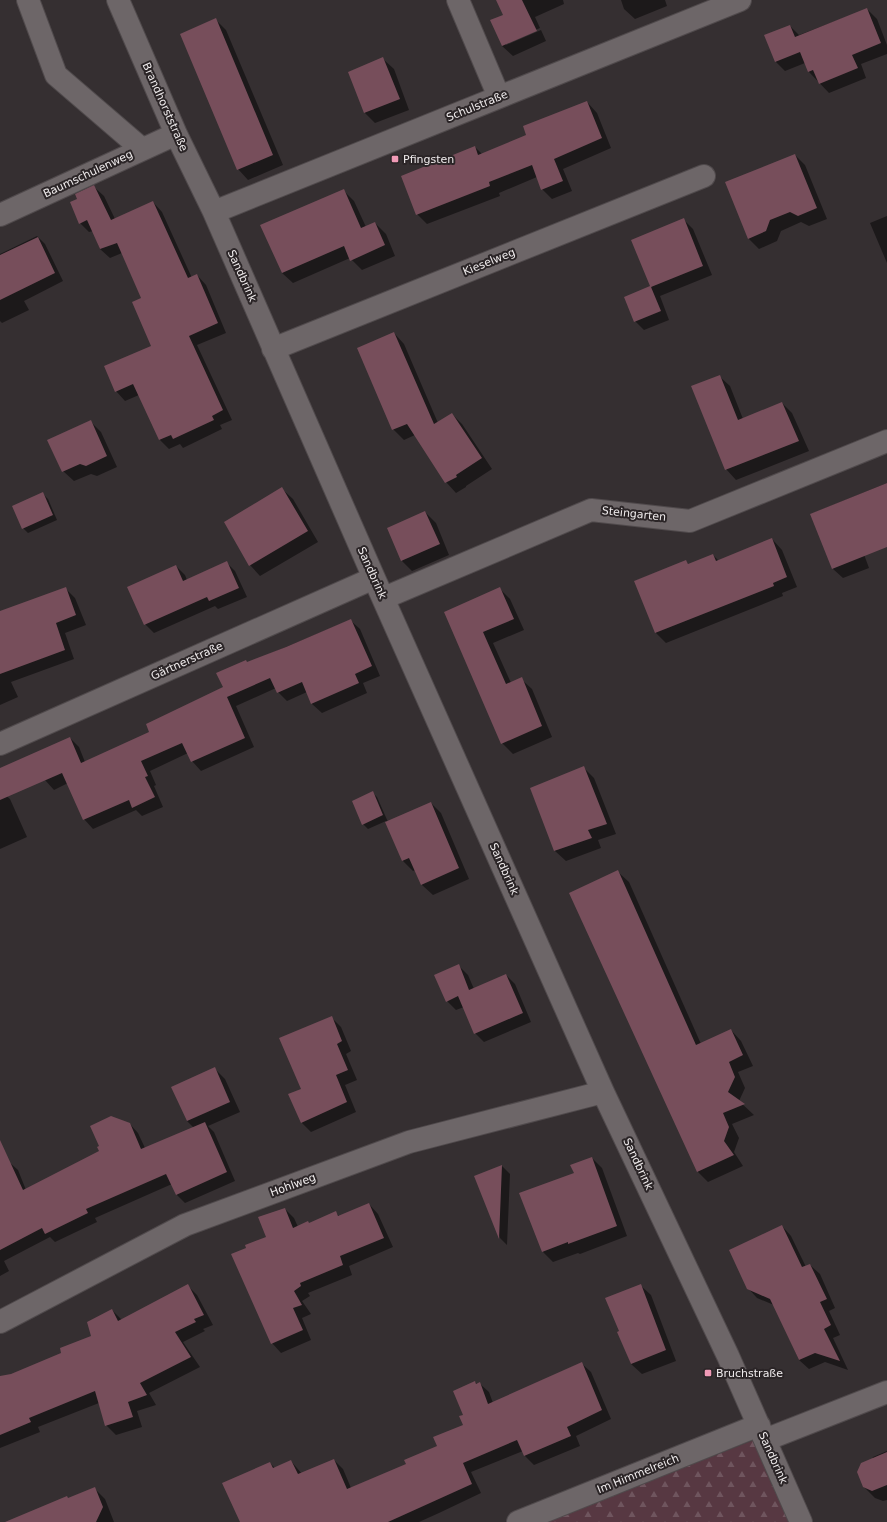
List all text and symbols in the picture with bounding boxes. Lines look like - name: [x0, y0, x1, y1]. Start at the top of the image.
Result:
- street label: Brandhorststraße: [140, 60, 191, 154]
- street label: Schulstraße: [444, 88, 510, 124]
- street label: Baumschulenweg: [41, 148, 135, 200]
- place label: Pfingsten: [403, 153, 454, 166]
- marker: Pfingsten: [390, 154, 400, 164]
- street label: Kieselweg: [461, 246, 517, 278]
- street label: Sandbrink: [225, 248, 259, 305]
- street label: Steingarten: [601, 504, 667, 524]
- street label: Sandbrink: [355, 545, 389, 602]
- street label: Gärtnerstraße: [149, 639, 225, 683]
- street label: Sandbrink: [487, 841, 521, 898]
- street label: Sandbrink: [620, 1136, 656, 1192]
- street label: Hohlweg: [268, 1171, 318, 1199]
- place label: Bruchstraße: [716, 1367, 783, 1380]
- marker: Bruchstraße: [703, 1368, 713, 1378]
- street label: Sandbrink: [756, 1430, 790, 1487]
- street label: Im Himmelreich: [595, 1452, 681, 1496]

